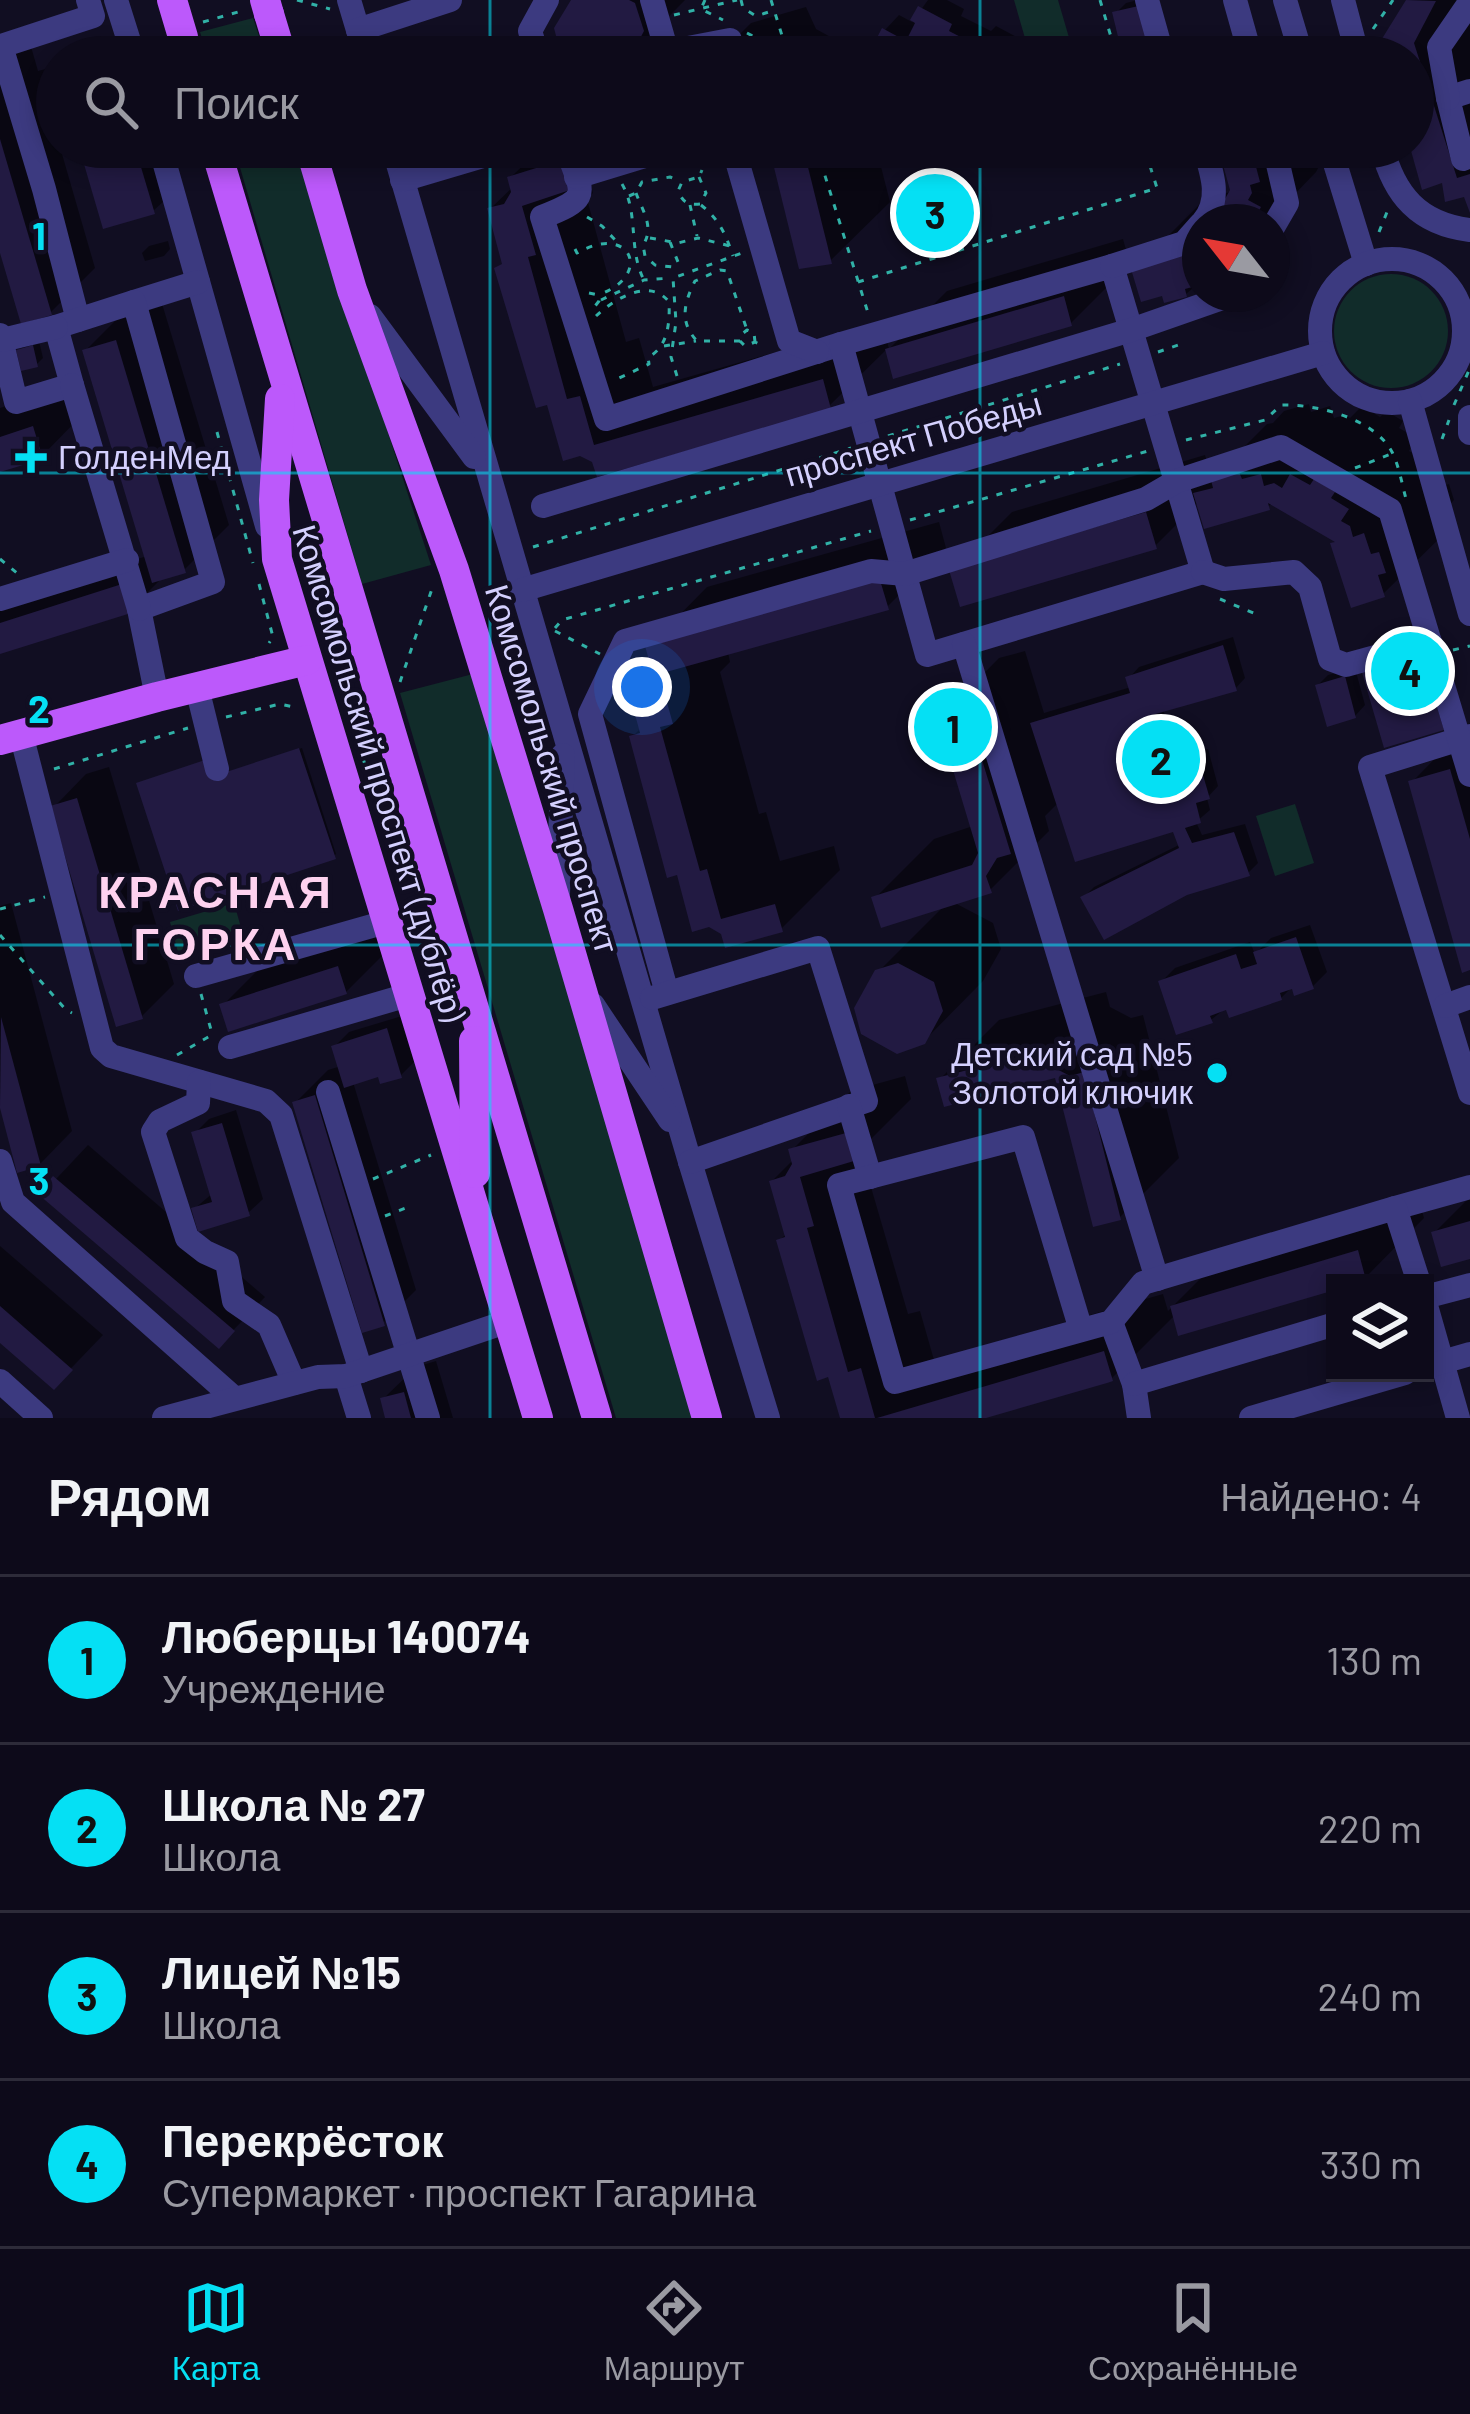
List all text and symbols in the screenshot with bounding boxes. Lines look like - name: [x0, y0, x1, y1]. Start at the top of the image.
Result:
- search box: [36, 36, 1434, 168]
- icon: search: [78, 69, 144, 135]
- text: Поиск: [174, 74, 299, 128]
- pin: 3: [896, 168, 974, 258]
- north arrow: [1182, 204, 1290, 312]
- text: 1: [32, 211, 46, 258]
- street label: проспект Победы: [780, 382, 1046, 494]
- place label: ГолденМед: [58, 436, 231, 476]
- marker: ГолденМед: [15, 441, 47, 473]
- street label: Комсомольский проспект (дублёр): [285, 520, 475, 1026]
- street label: Комсомольский проспект: [478, 579, 628, 958]
- pin: 4: [1371, 626, 1449, 716]
- your location: [612, 657, 672, 717]
- pin: 1: [914, 682, 992, 772]
- text: 2: [28, 684, 50, 731]
- pin: 2: [1122, 714, 1200, 804]
- district label: КРАСНАЯ ГОРКА: [98, 863, 334, 969]
- place label: Детский сад №5 Золотой ключик: [951, 1033, 1194, 1111]
- marker: Детский сад №5 Золотой ключик: [1204, 1060, 1230, 1086]
- text: 3: [28, 1156, 50, 1203]
- map controls: [1326, 1274, 1434, 1382]
- button: layers: [1326, 1274, 1434, 1382]
- text: Рядом: [48, 1465, 212, 1526]
- text: Найдено: 4: [1220, 1472, 1422, 1519]
- text: Люберцы 140074: [162, 1608, 531, 1662]
- text: 1: [80, 1636, 94, 1683]
- text: 130 m: [1326, 1636, 1422, 1683]
- text: Учреждение: [162, 1664, 386, 1711]
- text: Школа № 27: [162, 1776, 425, 1830]
- text: 2: [76, 1804, 98, 1851]
- text: 220 m: [1318, 1804, 1422, 1851]
- text: Школа: [162, 1832, 281, 1879]
- text: Лицей №15: [162, 1944, 401, 1998]
- text: 3: [76, 1972, 98, 2019]
- text: 240 m: [1318, 1972, 1422, 2019]
- text: Школа: [162, 2000, 281, 2047]
- text: Перекрёсток: [162, 2112, 443, 2166]
- text: 4: [75, 2140, 99, 2187]
- text: 330 m: [1320, 2140, 1422, 2187]
- text: Супермаркет · проспект Гагарина: [162, 2168, 756, 2215]
- tab: Карта: [172, 2275, 260, 2388]
- tab: Маршрут: [604, 2275, 744, 2388]
- tab: Сохранённые: [1088, 2275, 1298, 2388]

